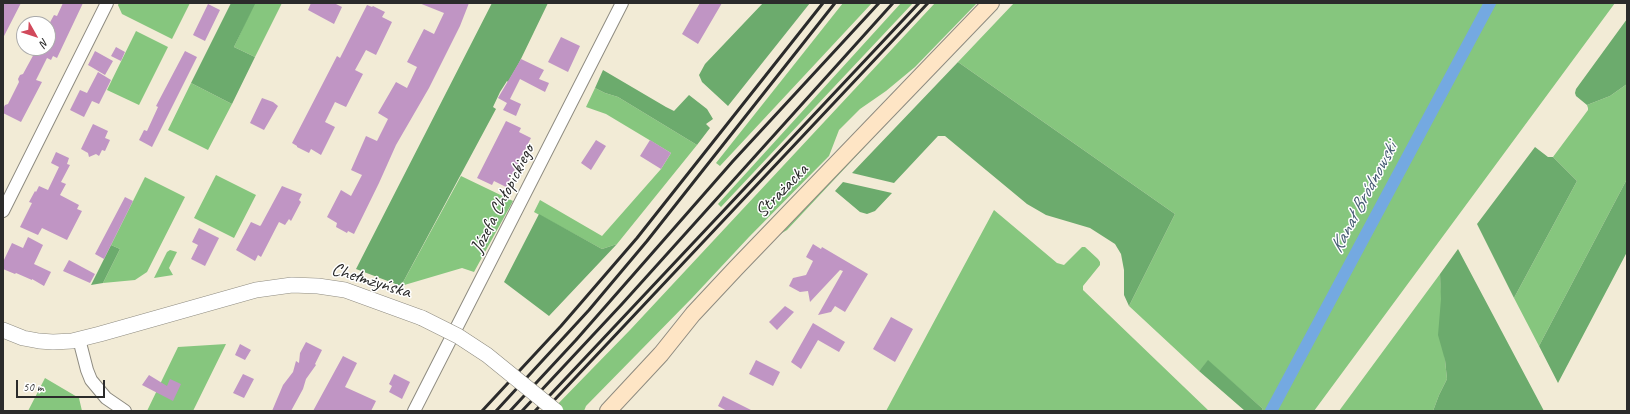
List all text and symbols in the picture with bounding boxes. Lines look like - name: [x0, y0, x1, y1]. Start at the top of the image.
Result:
- north arrow: [16, 16, 56, 56]
- text: N: [37, 36, 52, 50]
- water label: Kanał Bródnowski: [1325, 139, 1403, 257]
- street label: Józefa Chłopickiego: [466, 141, 540, 257]
- street label: Strażacka: [751, 159, 813, 223]
- street label: Chełmżyńska: [329, 258, 413, 304]
- scale bar: [18, 372, 107, 398]
- text: 50 m: [23, 379, 43, 395]

